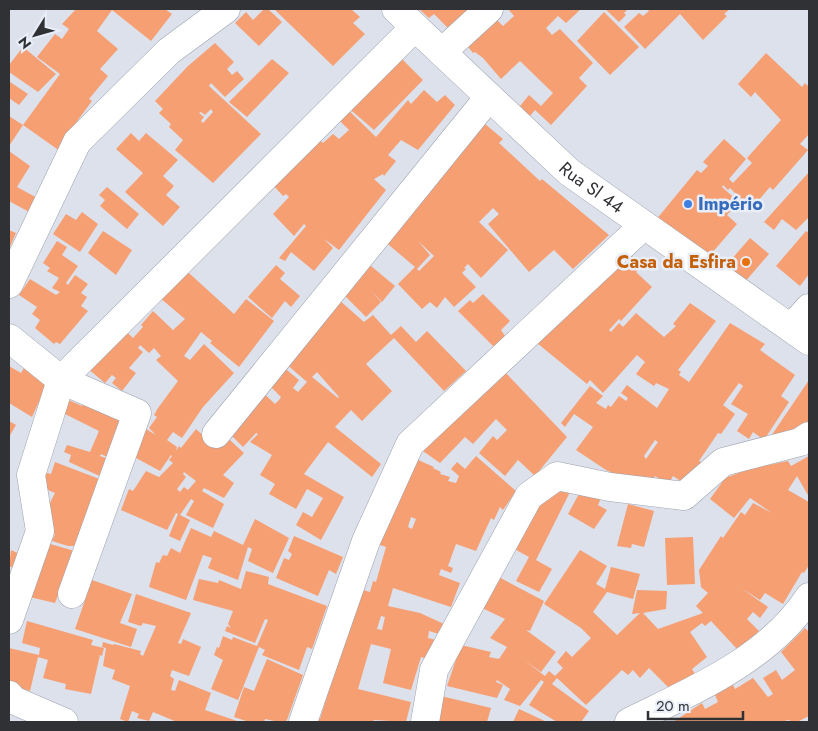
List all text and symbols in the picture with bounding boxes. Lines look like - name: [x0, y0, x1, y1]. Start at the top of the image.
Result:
- north arrow: [10, 10, 60, 60]
- text: N: [13, 32, 36, 53]
- street label: Rua Sl 44: [553, 156, 629, 220]
- place label: Império: [698, 191, 763, 217]
- marker: Império: [682, 198, 694, 210]
- place label: Casa da Esfira: [617, 249, 736, 275]
- marker: Casa da Esfira: [740, 256, 752, 268]
- scale bar: [648, 688, 743, 720]
- text: 20 m: [656, 695, 690, 717]

